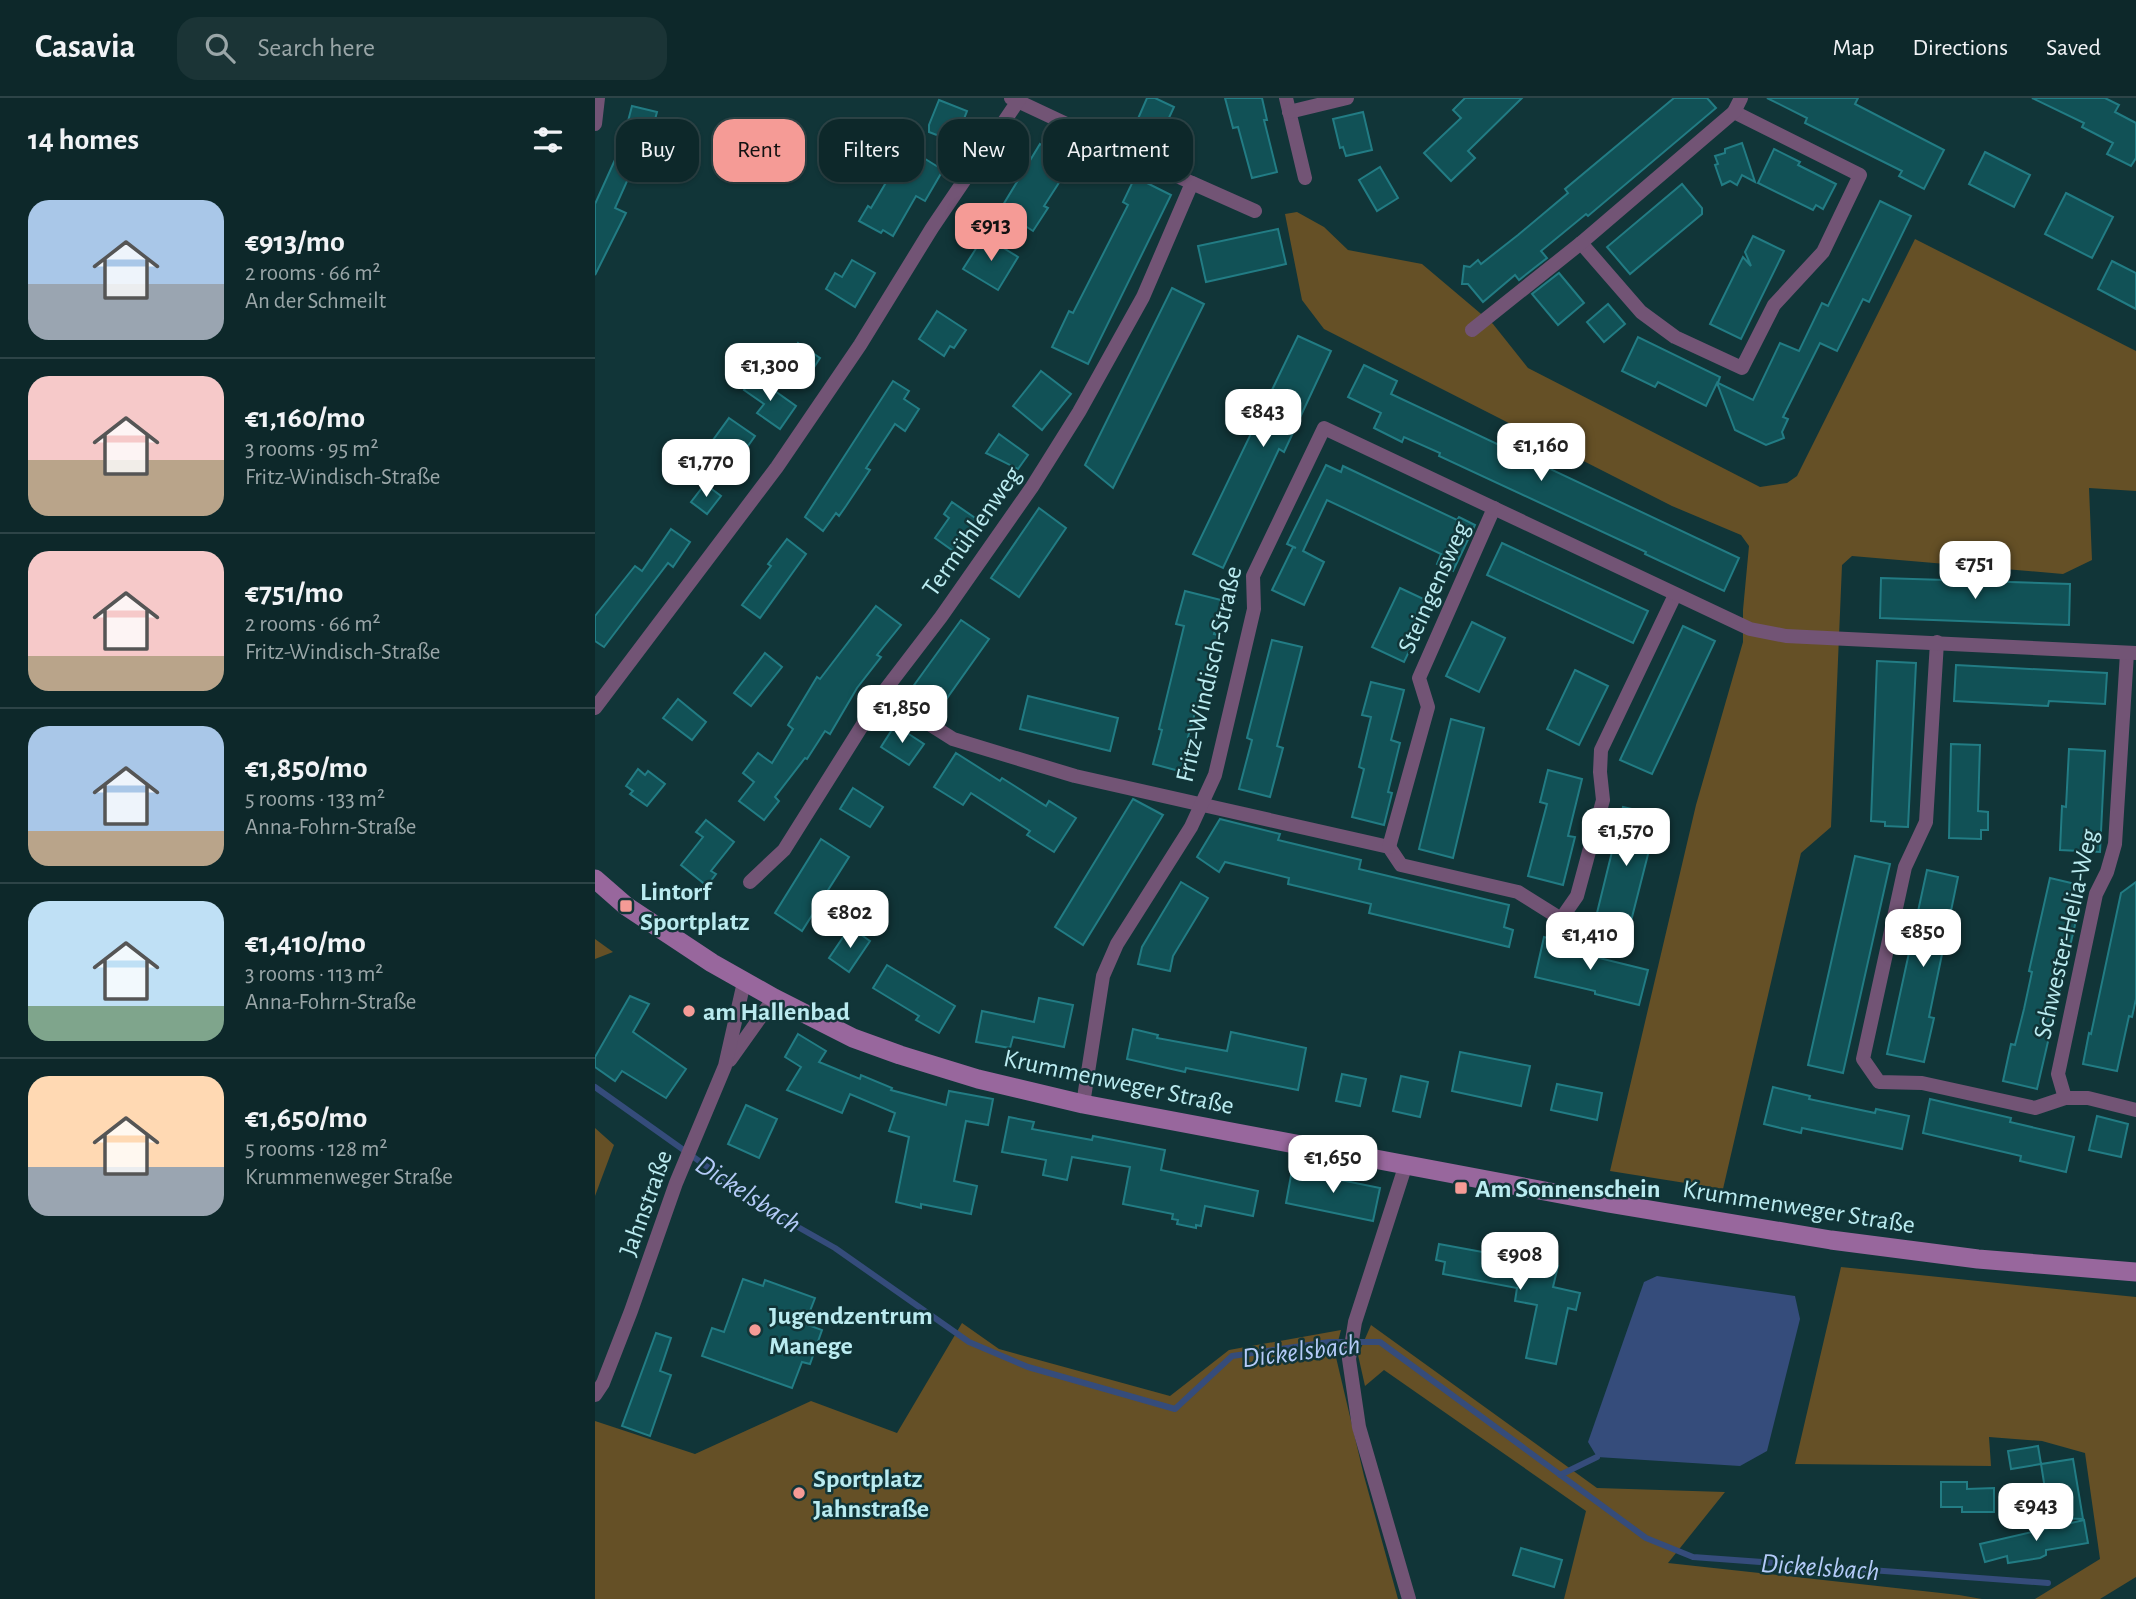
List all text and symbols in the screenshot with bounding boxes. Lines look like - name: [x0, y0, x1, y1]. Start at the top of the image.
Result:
- search box: [177, 17, 667, 80]
- icon: search: [201, 29, 239, 67]
- text: Casavia: [35, 31, 135, 64]
- text: Search here: [257, 35, 375, 61]
- text: Map: [1832, 36, 1874, 60]
- text: Directions: [1912, 36, 2008, 60]
- text: Saved: [2046, 36, 2101, 60]
- chip: Buy: [616, 119, 699, 182]
- chip: Rent: [713, 119, 805, 182]
- chip: Filters: [819, 119, 924, 182]
- chip: New: [938, 119, 1029, 182]
- chip: Apartment: [1043, 119, 1193, 182]
- icon: filters: [529, 121, 567, 159]
- text: 14 homes: [28, 125, 139, 155]
- pin: €913: [950, 204, 1032, 263]
- text: €913: [971, 214, 1011, 237]
- text: €913/mo: [245, 227, 345, 257]
- icon: home: [84, 228, 168, 312]
- text: 2 rooms · 66 m²: [245, 262, 381, 285]
- text: An der Schmeilt: [245, 290, 386, 313]
- pin: €1,300: [713, 344, 827, 403]
- text: €1,300: [741, 354, 799, 377]
- pin: €843: [1222, 390, 1304, 449]
- text: €843: [1241, 400, 1285, 423]
- text: €1,160/mo: [245, 403, 365, 433]
- icon: home: [84, 404, 168, 488]
- pin: €1,160: [1484, 424, 1598, 483]
- text: €1,160: [1513, 434, 1569, 457]
- text: 3 rooms · 95 m²: [245, 438, 378, 461]
- pin: €1,770: [649, 440, 763, 499]
- text: €1,770: [678, 450, 734, 473]
- street label: Termühlenweg: [918, 462, 1026, 601]
- text: Fritz-Windisch-Straße: [245, 466, 440, 489]
- street label: Steingensweg: [1393, 517, 1475, 657]
- pin: €751: [1934, 542, 2016, 601]
- text: €751: [1956, 552, 1994, 575]
- street label: Fritz-Windisch-Straße: [1171, 564, 1246, 785]
- text: €751/mo: [245, 578, 343, 608]
- icon: home: [84, 579, 168, 663]
- text: 2 rooms · 66 m²: [245, 613, 381, 636]
- text: Fritz-Windisch-Straße: [245, 641, 440, 664]
- pin: €1,850: [845, 686, 959, 745]
- text: €1,850: [873, 696, 931, 719]
- text: €1,850/mo: [245, 753, 368, 783]
- icon: home: [84, 754, 168, 838]
- text: 5 rooms · 133 m²: [245, 788, 385, 811]
- pin: €1,570: [1569, 808, 1683, 868]
- text: Anna-Fohrn-Straße: [245, 816, 416, 839]
- text: €1,570: [1598, 819, 1654, 842]
- street label: Schwester-Helia-Weg: [2029, 826, 2103, 1042]
- place label: Lintorf Sportplatz: [640, 879, 750, 935]
- pin: €802: [809, 890, 891, 950]
- marker: Lintorf Sportplatz: [618, 898, 634, 914]
- text: €802: [828, 901, 872, 924]
- pin: €850: [1882, 910, 1964, 969]
- pin: €1,410: [1533, 912, 1647, 972]
- text: €850: [1901, 920, 1945, 943]
- text: €1,410: [1562, 923, 1618, 946]
- text: €1,410/mo: [245, 928, 366, 958]
- icon: home: [84, 929, 168, 1013]
- text: 3 rooms · 113 m²: [245, 963, 383, 986]
- text: Anna-Fohrn-Straße: [245, 991, 416, 1014]
- place label: am Hallenbad: [703, 999, 850, 1025]
- marker: am Hallenbad: [681, 1003, 697, 1019]
- street label: Krummenweger Straße: [1001, 1045, 1236, 1119]
- text: €1,650/mo: [245, 1103, 367, 1133]
- icon: home: [84, 1104, 168, 1188]
- pin: €1,650: [1276, 1136, 1390, 1195]
- text: 5 rooms · 128 m²: [245, 1138, 387, 1161]
- text: €1,650: [1304, 1146, 1362, 1169]
- street label: Jahnstraße: [615, 1147, 677, 1260]
- water label: Dickelsbach: [690, 1150, 805, 1239]
- text: Krummenweger Straße: [245, 1166, 453, 1189]
- place label: Am Sonnenschein: [1475, 1176, 1661, 1202]
- street label: Krummenweger Straße: [1681, 1176, 1917, 1238]
- marker: Am Sonnenschein: [1453, 1180, 1469, 1196]
- pin: €908: [1479, 1232, 1561, 1292]
- text: €908: [1497, 1243, 1543, 1266]
- place label: Jugendzentrum Manege: [769, 1303, 933, 1359]
- marker: Jugendzentrum Manege: [747, 1322, 763, 1338]
- water label: Dickelsbach: [1240, 1331, 1362, 1373]
- place label: Sportplatz Jahnstraße: [813, 1466, 929, 1522]
- pin: €943: [1995, 1484, 2077, 1543]
- marker: Sportplatz Jahnstraße: [791, 1485, 807, 1501]
- text: €943: [2014, 1494, 2058, 1517]
- water label: Dickelsbach: [1759, 1550, 1880, 1586]

